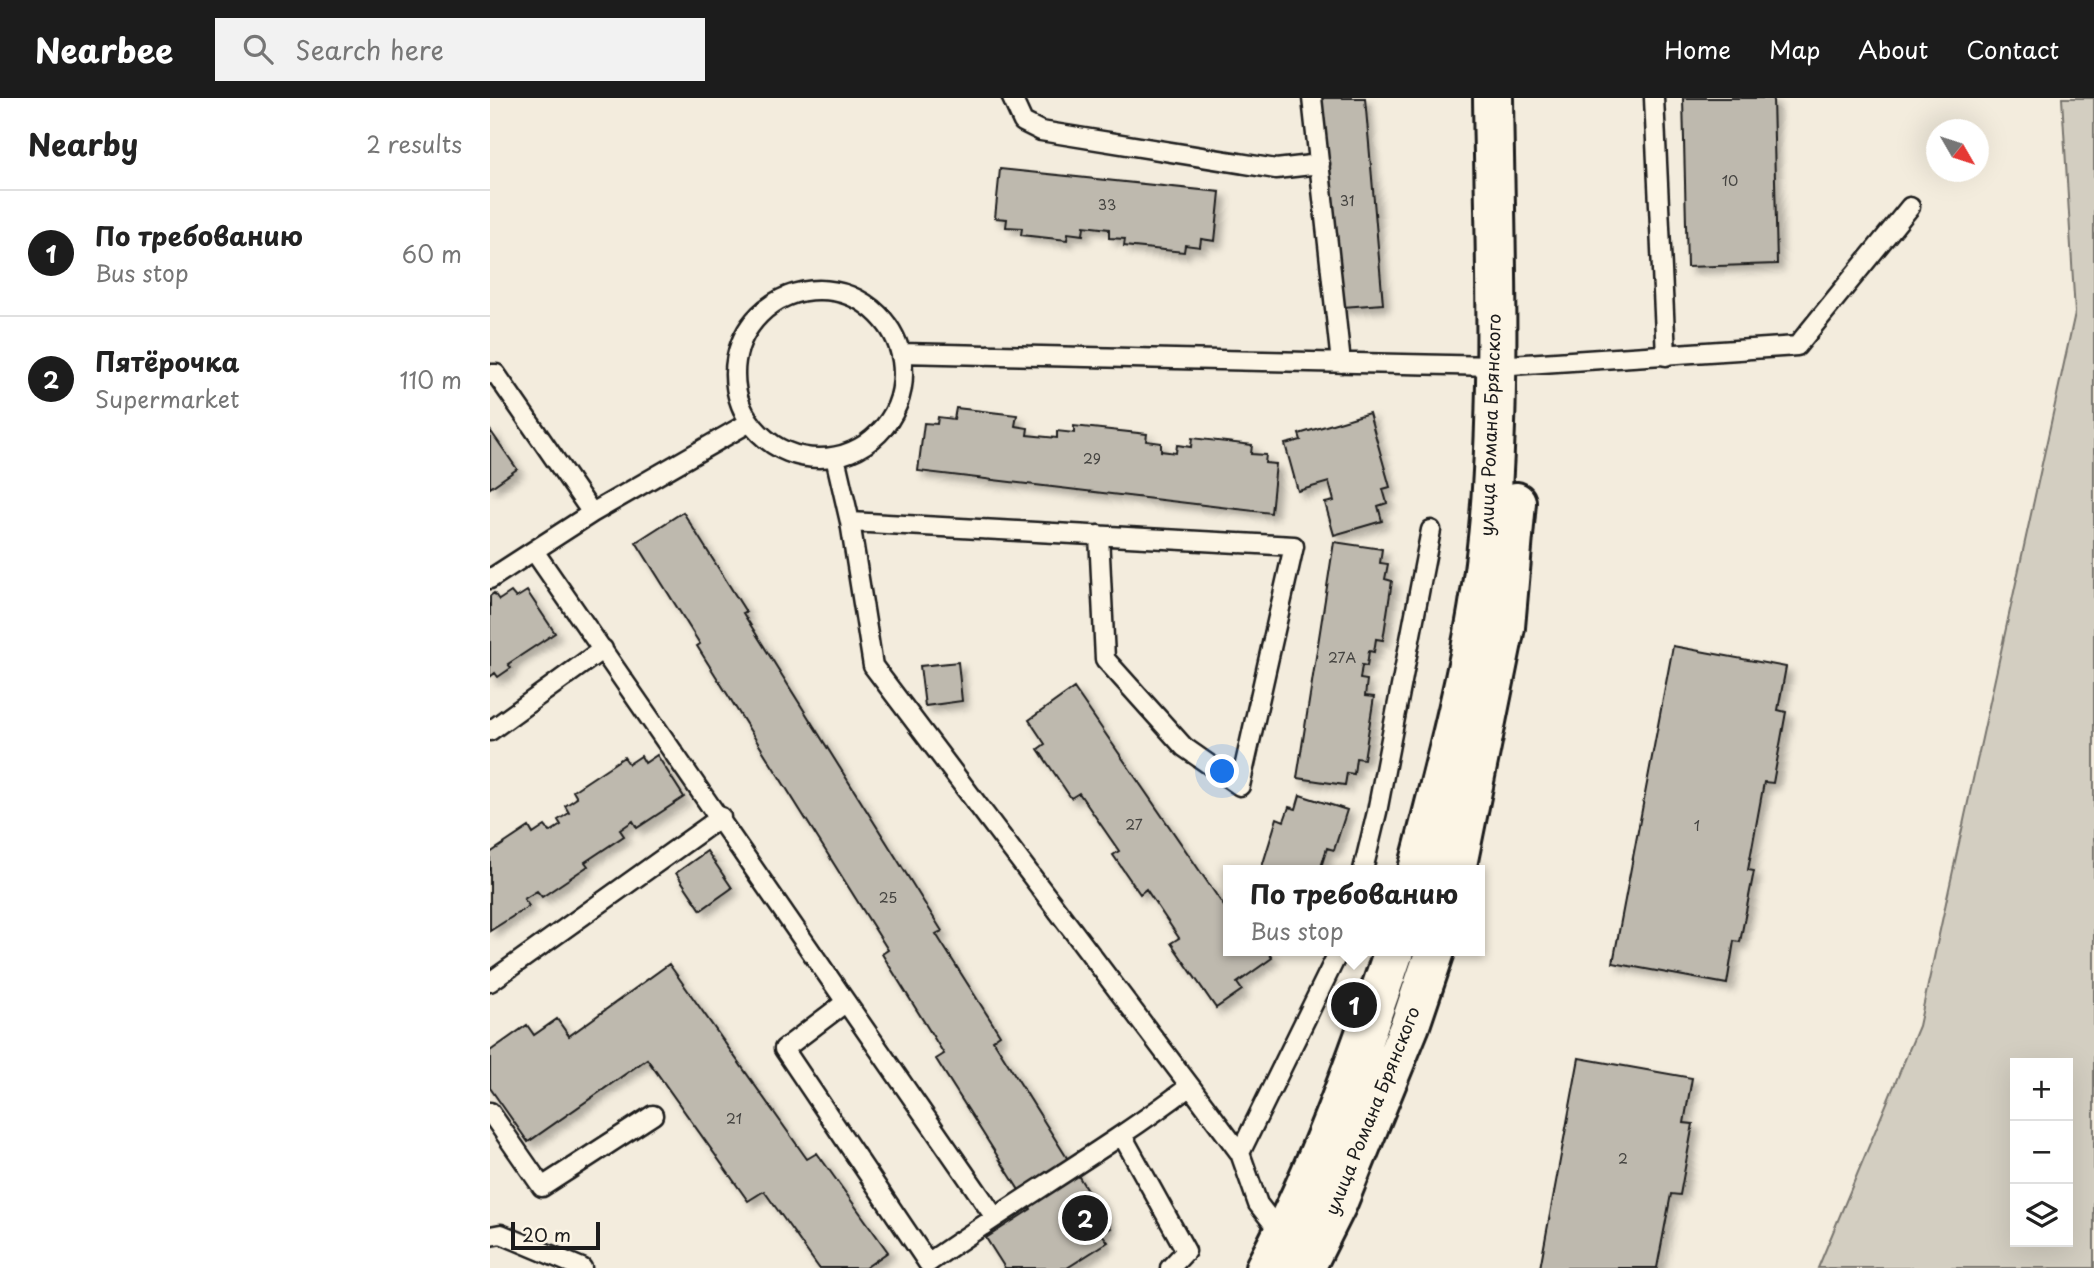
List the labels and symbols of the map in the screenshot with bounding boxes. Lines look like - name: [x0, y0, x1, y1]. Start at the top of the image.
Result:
- north arrow: [1926, 119, 1989, 182]
- house number: 10: [1722, 170, 1738, 191]
- house number: 31: [1340, 190, 1354, 211]
- house number: 33: [1098, 194, 1116, 215]
- street label: улица Романа Брянского: [1472, 313, 1507, 537]
- house number: 29: [1083, 448, 1101, 469]
- house number: 27А: [1328, 647, 1356, 668]
- your location: [1205, 754, 1239, 788]
- house number: 27: [1125, 814, 1143, 835]
- house number: 1: [1694, 815, 1700, 836]
- house number: 25: [879, 887, 897, 908]
- pin: 1: [1331, 979, 1377, 1031]
- street label: улица Романа Брянского: [1317, 1002, 1426, 1219]
- house number: 21: [726, 1108, 742, 1129]
- house number: 2: [1618, 1148, 1628, 1169]
- pin: 2: [1062, 1192, 1108, 1244]
- scale bar: [511, 1219, 600, 1251]

